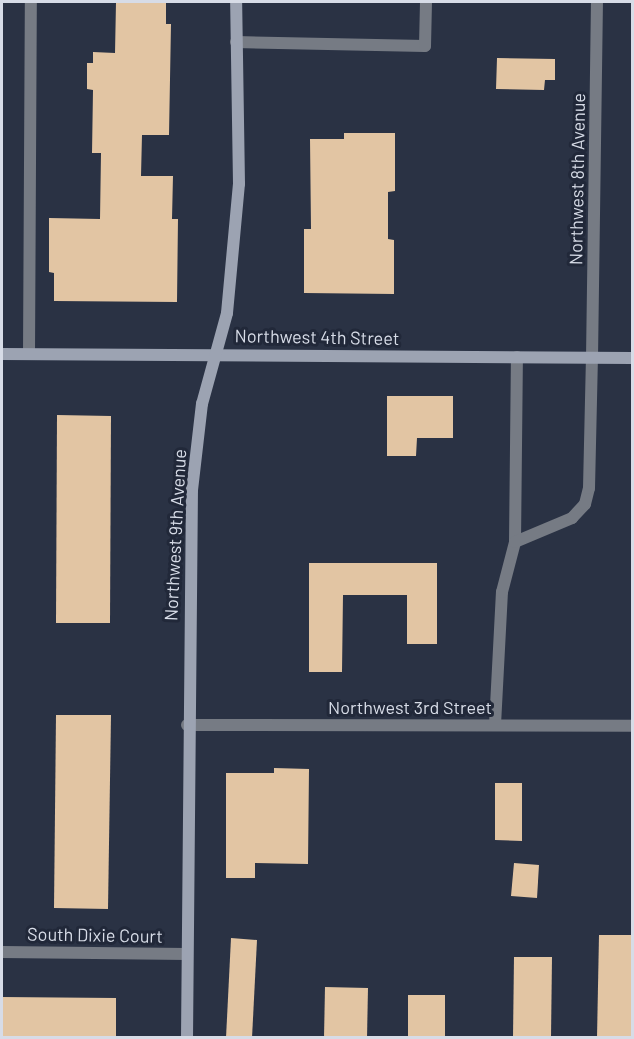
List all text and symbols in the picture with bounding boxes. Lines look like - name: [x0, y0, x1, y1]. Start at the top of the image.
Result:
- street label: Northwest 8th Avenue: [565, 93, 589, 265]
- street label: Northwest 4th Street: [234, 325, 400, 349]
- street label: Northwest 9th Avenue: [160, 448, 190, 622]
- street label: Northwest 3rd Street: [328, 696, 492, 718]
- street label: South Dixie Court: [27, 923, 163, 947]

